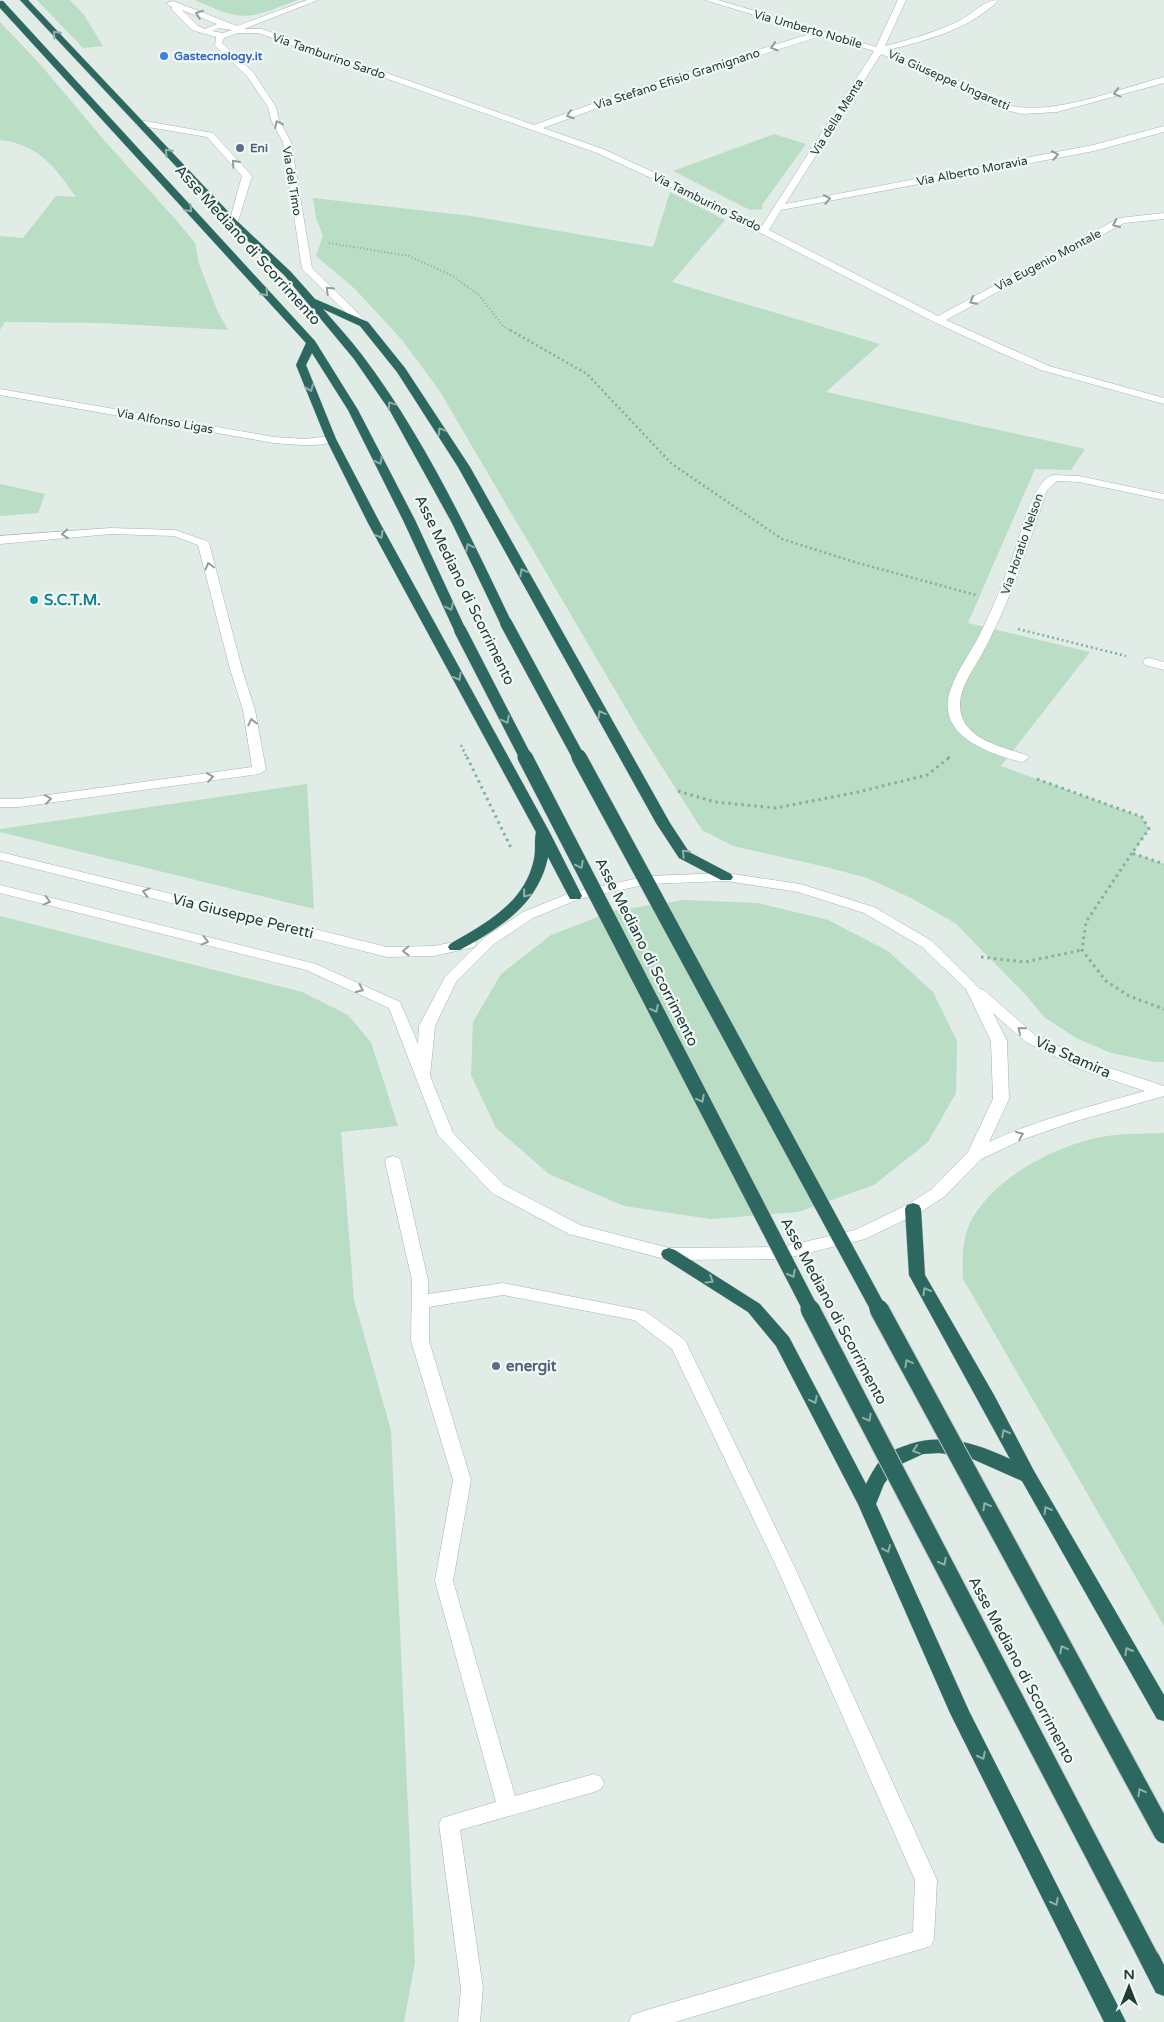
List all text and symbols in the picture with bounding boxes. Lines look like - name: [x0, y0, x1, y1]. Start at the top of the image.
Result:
- street label: Via Umberto Nobile: [752, 7, 864, 51]
- one-way arrow: [195, 10, 203, 20]
- street label: Via Tamburino Sardo: [271, 30, 387, 82]
- one-way arrow: [53, 31, 62, 40]
- one-way arrow: [771, 42, 779, 52]
- street label: Via Stefano Efisio Gramignano: [592, 46, 762, 112]
- street label: Via Giuseppe Ungaretti: [886, 47, 1012, 113]
- place label: Gastecnology.it: [174, 49, 263, 64]
- marker: Gastecnology.it: [158, 50, 170, 62]
- street label: Via della Menta: [808, 76, 866, 158]
- one-way arrow: [1113, 87, 1121, 98]
- one-way arrow: [566, 109, 575, 119]
- one-way arrow: [274, 120, 284, 129]
- place label: Eni: [250, 141, 268, 155]
- marker: Eni: [234, 142, 246, 154]
- street label: Via del Timo: [280, 145, 304, 217]
- one-way arrow: [165, 149, 174, 158]
- one-way arrow: [1051, 150, 1060, 161]
- street label: Via Alberto Moravia: [915, 153, 1029, 189]
- one-way arrow: [232, 159, 241, 168]
- street label: Asse Mediano di Scorrimento: [171, 161, 325, 329]
- street label: Via Tamburino Sardo: [651, 170, 763, 234]
- one-way arrow: [823, 194, 832, 205]
- one-way arrow: [183, 204, 192, 213]
- one-way arrow: [1113, 218, 1122, 228]
- street label: Via Eugenio Montale: [993, 226, 1104, 294]
- one-way arrow: [326, 287, 335, 296]
- one-way arrow: [259, 288, 268, 297]
- one-way arrow: [970, 294, 979, 304]
- one-way arrow: [304, 383, 315, 392]
- one-way arrow: [388, 401, 397, 411]
- street label: Via Alfonso Ligas: [116, 406, 215, 436]
- one-way arrow: [438, 428, 447, 437]
- one-way arrow: [373, 456, 383, 465]
- street label: Asse Mediano di Scorrimento: [411, 492, 519, 688]
- street label: Via Horatio Nelson: [998, 492, 1046, 596]
- one-way arrow: [61, 528, 69, 539]
- one-way arrow: [374, 530, 384, 539]
- one-way arrow: [465, 543, 476, 552]
- one-way arrow: [204, 562, 214, 570]
- one-way arrow: [519, 568, 529, 577]
- place label: S.C.T.M.: [44, 591, 101, 609]
- marker: S.C.T.M.: [28, 594, 40, 606]
- one-way arrow: [443, 602, 453, 611]
- one-way arrow: [452, 672, 462, 681]
- one-way arrow: [598, 710, 608, 719]
- one-way arrow: [500, 715, 510, 724]
- one-way arrow: [247, 718, 257, 727]
- one-way arrow: [206, 772, 214, 783]
- one-way arrow: [45, 794, 53, 805]
- one-way arrow: [682, 850, 691, 859]
- street label: Asse Mediano di Scorrimento: [592, 855, 702, 1049]
- one-way arrow: [574, 860, 584, 869]
- one-way arrow: [142, 888, 150, 898]
- one-way arrow: [523, 888, 532, 898]
- street label: Via Giuseppe Peretti: [170, 890, 316, 942]
- one-way arrow: [43, 895, 52, 906]
- one-way arrow: [200, 935, 209, 946]
- one-way arrow: [402, 946, 410, 956]
- one-way arrow: [355, 982, 364, 993]
- one-way arrow: [649, 1004, 659, 1013]
- one-way arrow: [1018, 1027, 1027, 1036]
- street label: Via Stamira: [1032, 1032, 1114, 1082]
- one-way arrow: [695, 1094, 705, 1103]
- one-way arrow: [1015, 1131, 1023, 1141]
- street label: Asse Mediano di Scorrimento: [777, 1214, 891, 1408]
- one-way arrow: [786, 1269, 796, 1278]
- one-way arrow: [705, 1273, 714, 1283]
- one-way arrow: [922, 1288, 932, 1297]
- place label: energit: [506, 1357, 557, 1376]
- one-way arrow: [904, 1359, 914, 1368]
- marker: energit: [490, 1360, 502, 1372]
- one-way arrow: [807, 1395, 817, 1404]
- one-way arrow: [862, 1413, 872, 1422]
- one-way arrow: [1001, 1429, 1011, 1438]
- one-way arrow: [912, 1444, 921, 1454]
- one-way arrow: [982, 1502, 992, 1511]
- one-way arrow: [1044, 1506, 1054, 1515]
- one-way arrow: [880, 1544, 891, 1553]
- one-way arrow: [937, 1557, 947, 1566]
- street label: Asse Mediano di Scorrimento: [965, 1573, 1079, 1767]
- one-way arrow: [1059, 1645, 1069, 1654]
- one-way arrow: [1125, 1647, 1135, 1656]
- one-way arrow: [976, 1751, 986, 1760]
- one-way arrow: [1137, 1788, 1147, 1797]
- one-way arrow: [1049, 1896, 1059, 1905]
- north arrow: [1104, 1962, 1154, 2012]
- text: N: [1123, 1966, 1135, 1983]

